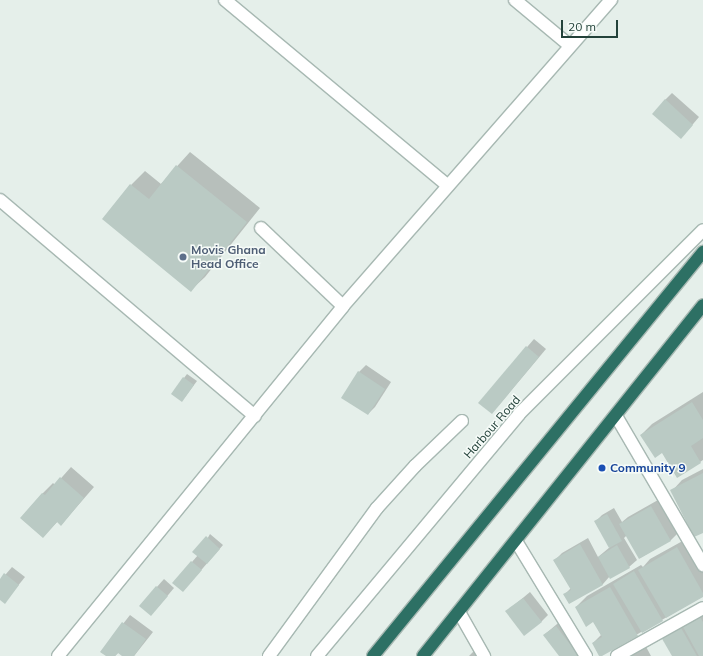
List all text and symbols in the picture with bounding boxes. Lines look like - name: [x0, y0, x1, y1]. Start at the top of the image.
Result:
- scale bar: [563, 12, 620, 38]
- text: 20 m: [568, 19, 596, 34]
- place label: Movis Ghana Head Office: [191, 243, 266, 271]
- marker: Movis Ghana Head Office: [178, 252, 188, 262]
- street label: Harbour Road: [461, 393, 523, 461]
- place label: Community 9: [610, 461, 686, 475]
- marker: Community 9: [597, 463, 607, 473]

